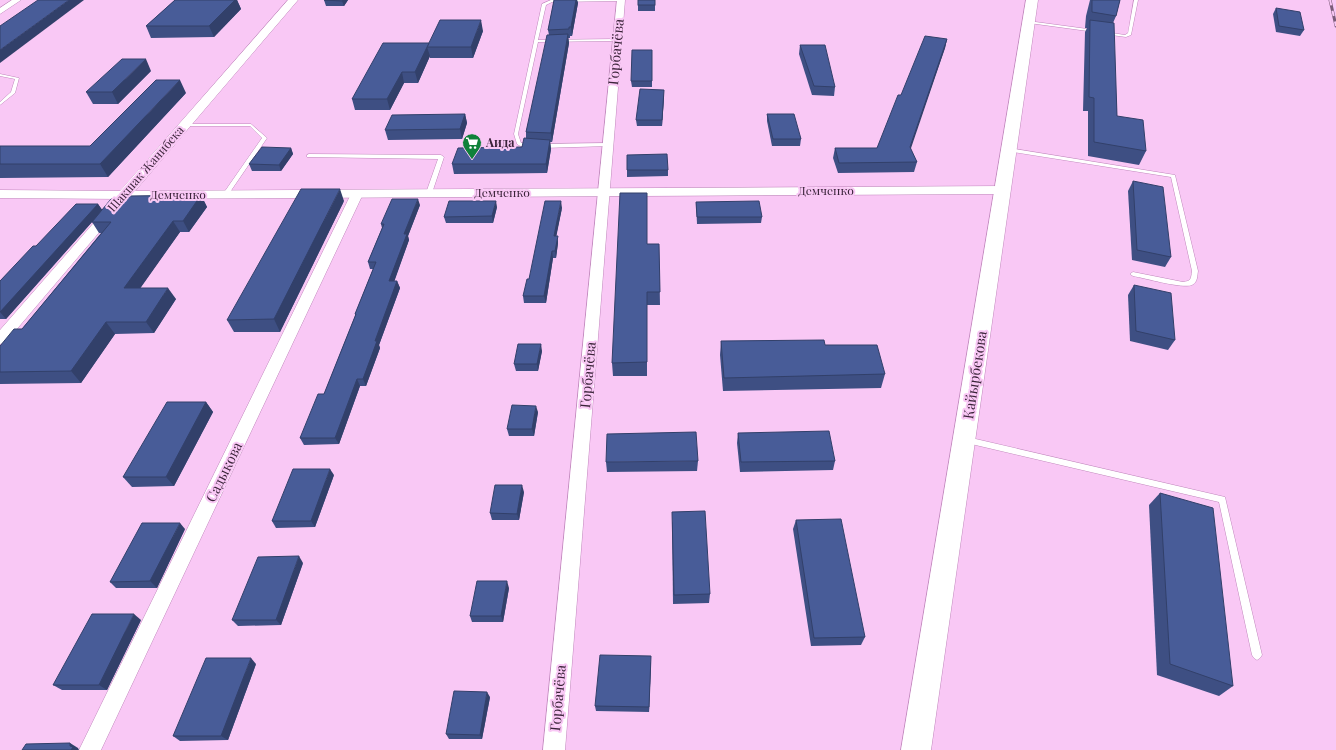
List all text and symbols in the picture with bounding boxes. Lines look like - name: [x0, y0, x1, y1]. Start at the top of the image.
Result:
- street label: Горбачёва: [603, 18, 628, 86]
- street label: Шакшак Жанибека: [103, 122, 187, 215]
- supermarket icon: Аида: [461, 132, 483, 160]
- place label: Аида: [485, 134, 515, 150]
- street label: Демченко: [798, 182, 854, 198]
- street label: Демченко: [474, 184, 530, 200]
- street label: Демченко: [150, 186, 206, 202]
- street label: Кайырбекова: [958, 329, 991, 420]
- street label: Горбачёва: [575, 341, 600, 409]
- street label: Садыкова: [201, 439, 246, 505]
- street label: Горбачёва: [545, 664, 570, 732]

